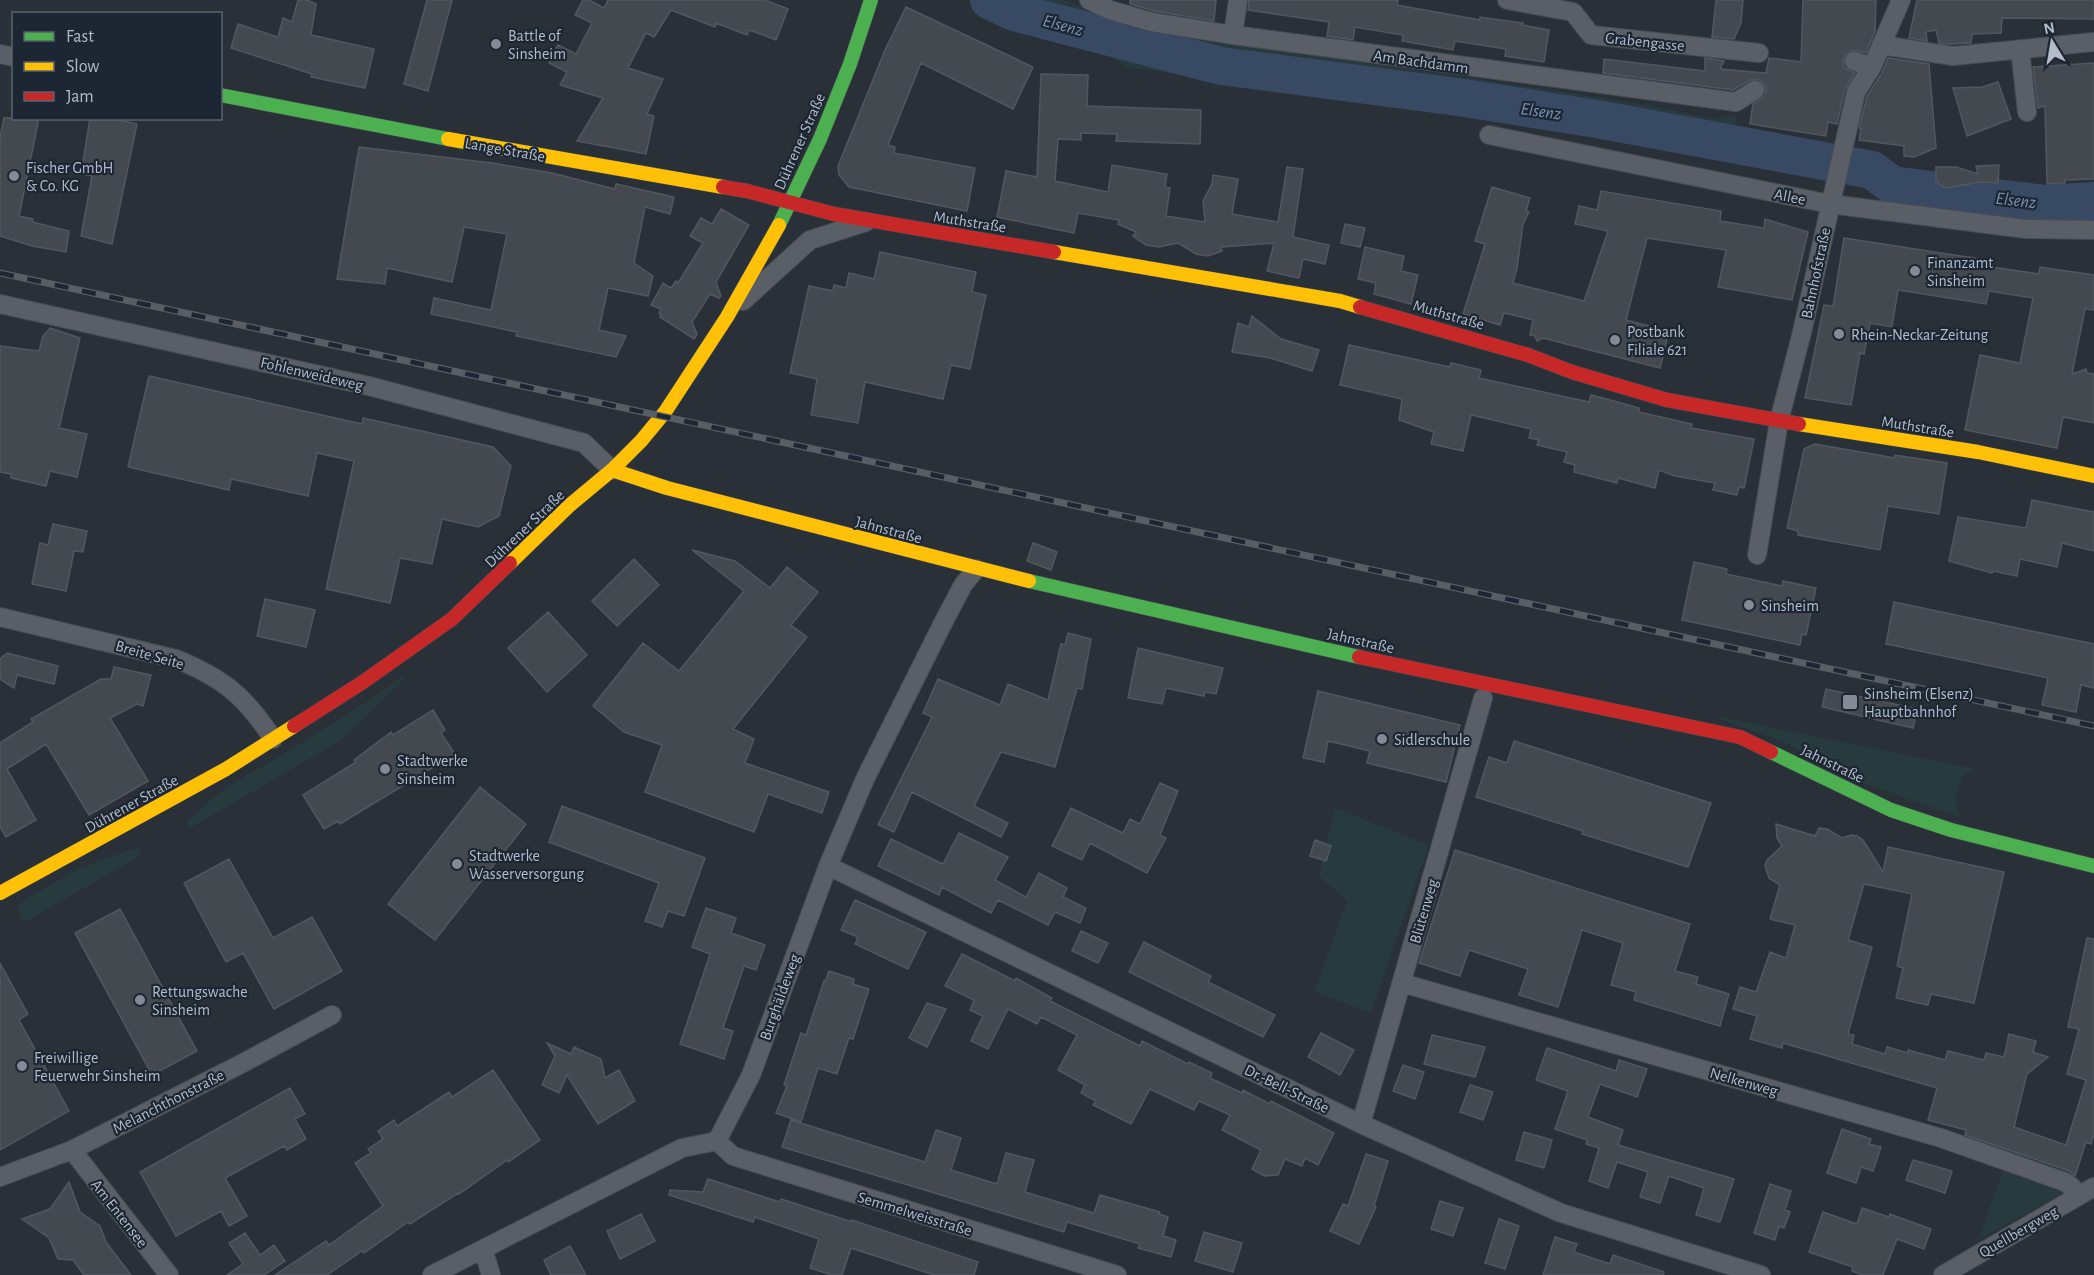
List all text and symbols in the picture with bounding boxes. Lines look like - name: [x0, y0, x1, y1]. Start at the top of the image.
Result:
- legend: [12, 12, 222, 120]
- water label: Elsenz: [1041, 12, 1085, 40]
- north arrow: [2022, 12, 2082, 72]
- text: N: [2042, 19, 2056, 37]
- text: Fast: [66, 28, 94, 46]
- place label: Battle of Sinsheim: [508, 28, 566, 62]
- street label: Grabengasse: [1604, 30, 1685, 54]
- marker: Battle of Sinsheim: [489, 37, 503, 51]
- street label: Am Bachdamm: [1372, 47, 1469, 77]
- text: Slow: [66, 58, 99, 76]
- text: Jam: [66, 88, 94, 106]
- street label: Dührener Straße: [771, 91, 828, 192]
- water label: Elsenz: [1519, 100, 1562, 124]
- street label: Lange Straße: [463, 135, 546, 165]
- place label: Fischer GmbH & Co. KG: [26, 160, 113, 194]
- marker: Fischer GmbH & Co. KG: [7, 169, 21, 183]
- street label: Allee: [1773, 186, 1807, 208]
- water label: Elsenz: [1994, 190, 2037, 212]
- street label: Muthstraße: [932, 208, 1007, 236]
- street label: Bahnhofstraße: [1799, 226, 1833, 320]
- place label: Finanzamt Sinsheim: [1927, 255, 1993, 289]
- marker: Finanzamt Sinsheim: [1908, 264, 1922, 278]
- street label: Muthstraße: [1411, 297, 1486, 333]
- place label: Postbank Filiale 621: [1627, 324, 1687, 358]
- marker: Rhein-Neckar-Zeitung: [1832, 327, 1846, 341]
- place label: Rhein-Neckar-Zeitung: [1851, 327, 1989, 343]
- marker: Postbank Filiale 621: [1608, 333, 1622, 347]
- street label: Fohlenweideweg: [259, 354, 365, 394]
- street label: Muthstraße: [1880, 413, 1955, 441]
- street label: Dührener Straße: [482, 487, 568, 571]
- street label: Jahnstraße: [854, 513, 924, 547]
- marker: Sinsheim: [1742, 598, 1756, 612]
- place label: Sinsheim: [1761, 598, 1819, 614]
- street label: Jahnstraße: [1326, 626, 1396, 656]
- street label: Breite Seite: [114, 638, 186, 672]
- place label: Sinsheim (Elsenz) Hauptbahnhof: [1864, 686, 1974, 720]
- marker: Sinsheim (Elsenz) Hauptbahnhof: [1841, 693, 1859, 711]
- marker: Sidlerschule: [1375, 732, 1389, 746]
- place label: Sidlerschule: [1394, 732, 1470, 748]
- street label: Jahnstraße: [1798, 742, 1867, 786]
- place label: Stadtwerke Sinsheim: [397, 753, 468, 787]
- marker: Stadtwerke Sinsheim: [378, 762, 392, 776]
- street label: Dührener Straße: [82, 772, 181, 836]
- place label: Stadtwerke Wasserversorgung: [469, 848, 584, 882]
- marker: Stadtwerke Wasserversorgung: [450, 857, 464, 871]
- street label: Blütenweg: [1407, 877, 1441, 945]
- street label: Burghäldeweg: [757, 952, 803, 1043]
- place label: Rettungswache Sinsheim: [152, 984, 248, 1018]
- marker: Rettungswache Sinsheim: [133, 993, 147, 1007]
- place label: Freiwillige Feuerwehr Sinsheim: [34, 1050, 161, 1084]
- marker: Freiwillige Feuerwehr Sinsheim: [15, 1059, 29, 1073]
- street label: Dr.-Bell-Straße: [1242, 1062, 1331, 1116]
- street label: Nelkenweg: [1708, 1065, 1780, 1099]
- street label: Melanchthonstraße: [110, 1067, 227, 1137]
- street label: Am Entensee: [88, 1177, 151, 1251]
- street label: Semmelweisstraße: [856, 1189, 974, 1239]
- street label: Quellbergweg: [1976, 1203, 2061, 1262]

